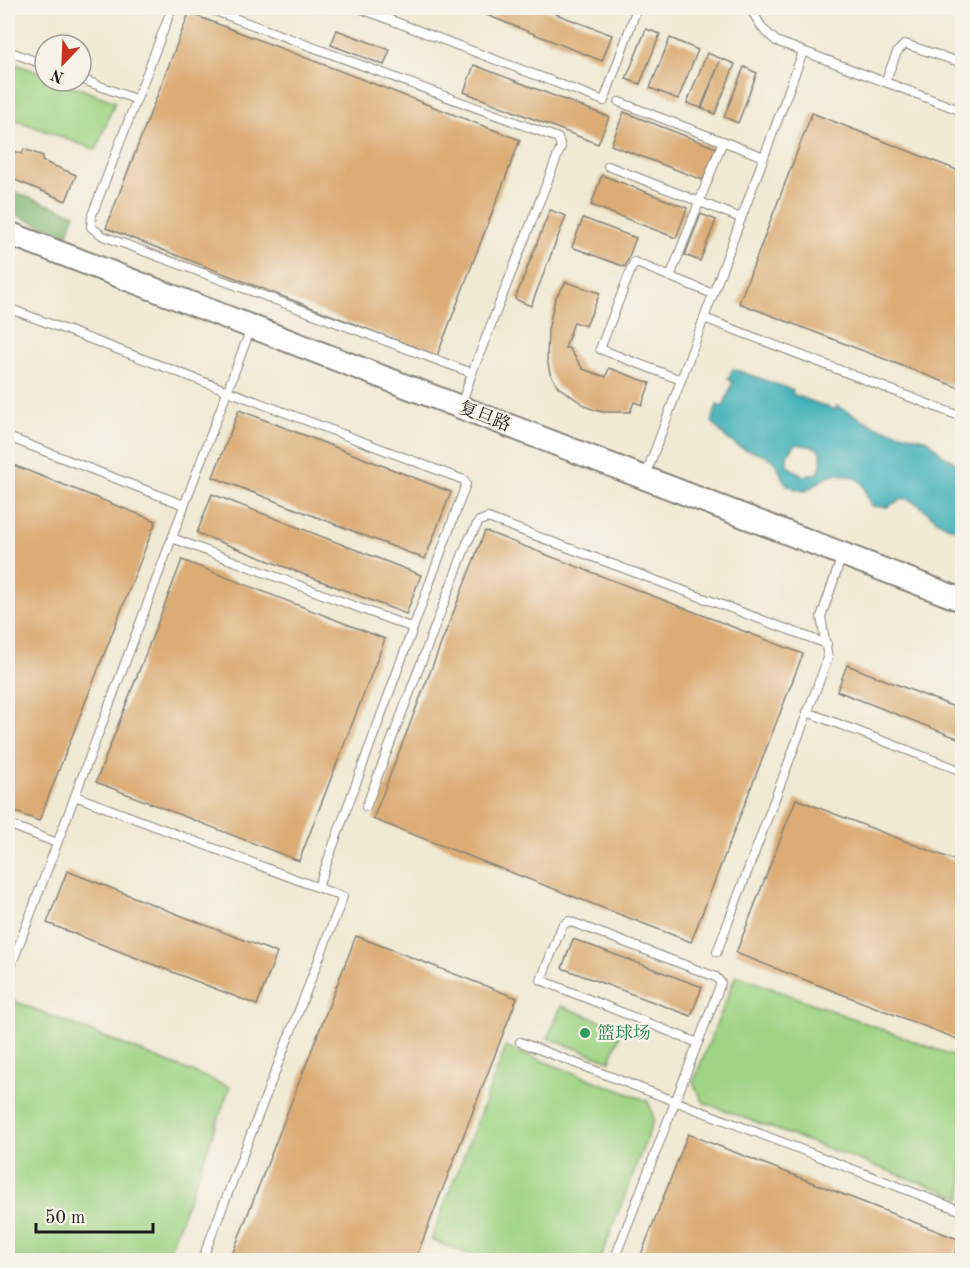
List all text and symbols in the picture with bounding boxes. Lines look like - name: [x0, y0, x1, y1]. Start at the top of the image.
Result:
- north arrow: [33, 33, 93, 93]
- text: N: [48, 65, 67, 85]
- street label: 复旦路: [456, 397, 514, 435]
- place label: 篮球场: [597, 1023, 651, 1043]
- marker: 篮球场: [578, 1026, 592, 1040]
- scale bar: [36, 1196, 153, 1234]
- text: 50 m: [45, 1209, 85, 1227]

